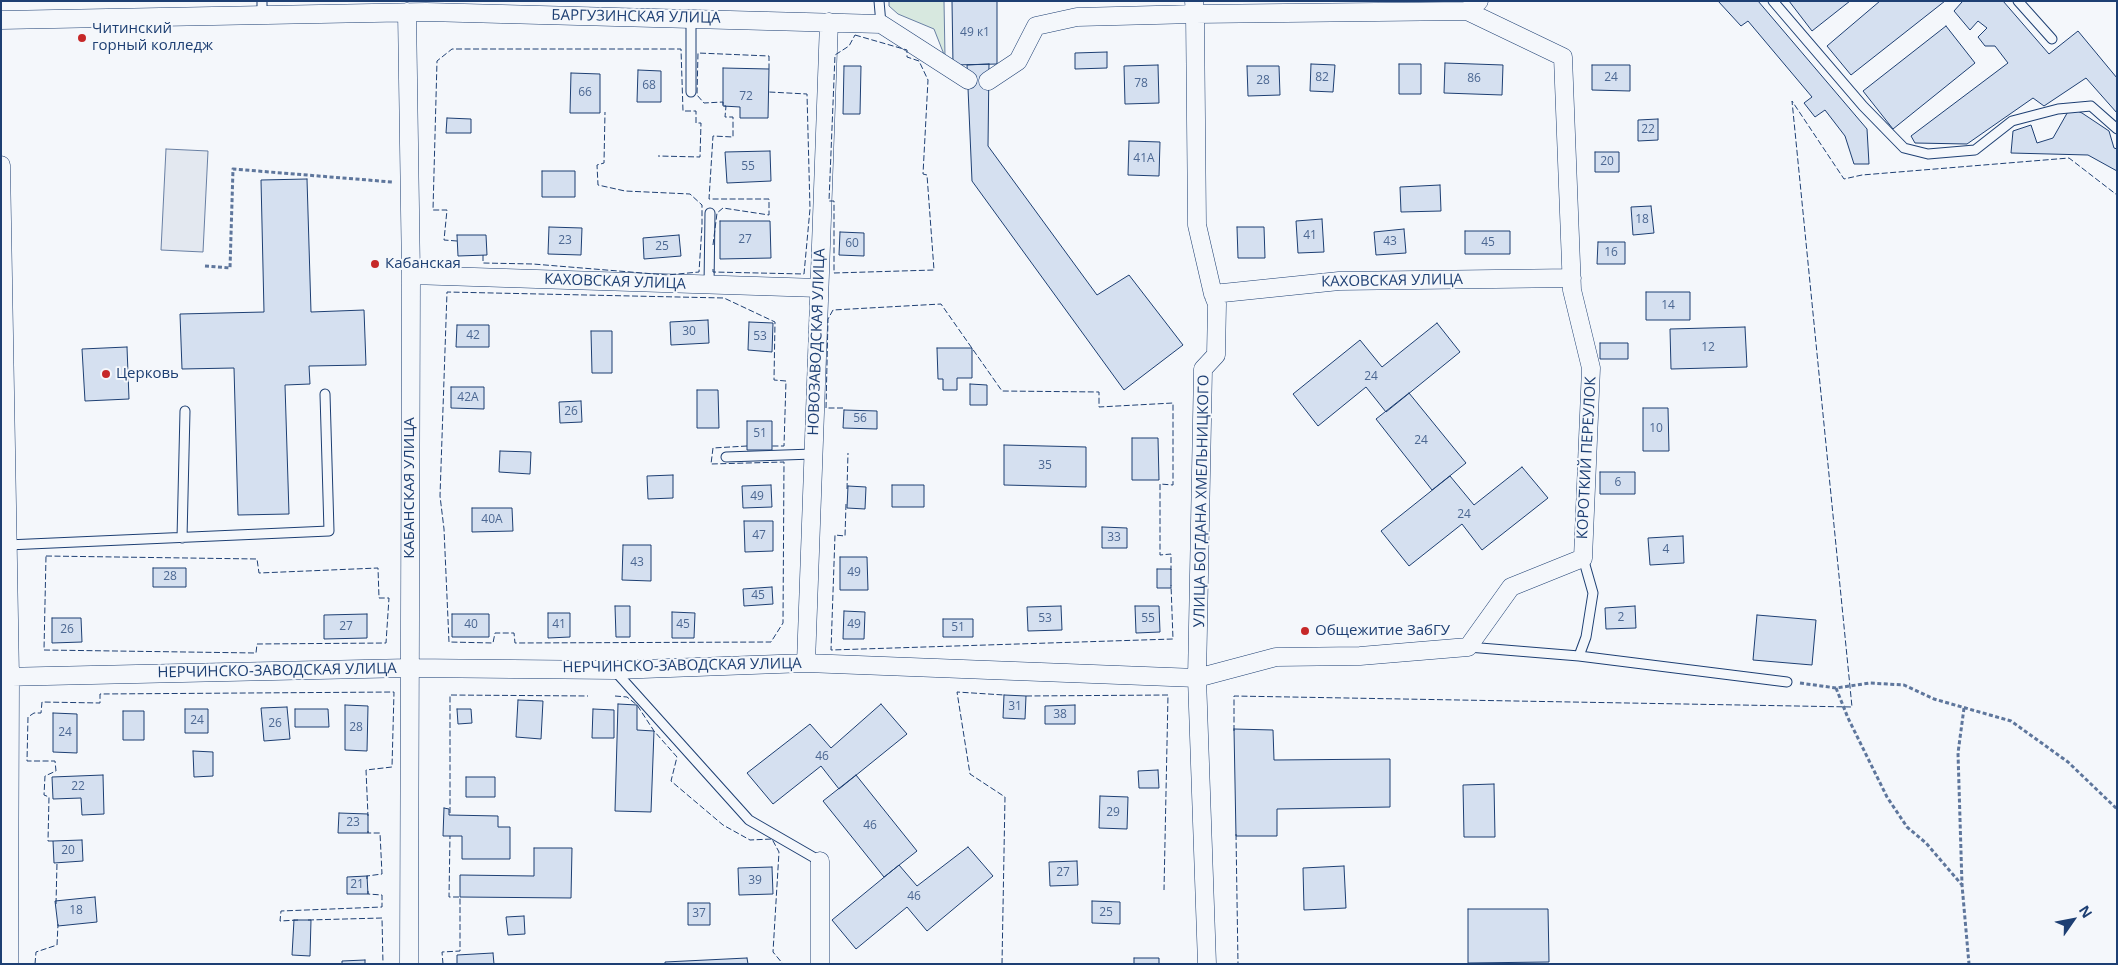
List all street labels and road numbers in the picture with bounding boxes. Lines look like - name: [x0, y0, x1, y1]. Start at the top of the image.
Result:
- street label: БАРГУЗИНСКАЯ УЛИЦА: [551, 7, 721, 27]
- street label: НОВОЗАВОДСКАЯ УЛИЦА: [805, 248, 829, 436]
- street label: КАХОВСКАЯ УЛИЦА: [544, 271, 686, 293]
- street label: КАХОВСКАЯ УЛИЦА: [1321, 271, 1463, 291]
- street label: УЛИЦА БОГДАНА ХМЕЛЬНИЦКОГО: [1191, 374, 1213, 628]
- street label: КОРОТКИЙ ПЕРЕУЛОК: [1574, 376, 1600, 540]
- street label: КАБАНСКАЯ УЛИЦА: [401, 417, 419, 559]
- street label: НЕРЧИНСКО-ЗАВОДСКАЯ УЛИЦА: [562, 655, 802, 677]
- street label: НЕРЧИНСКО-ЗАВОДСКАЯ УЛИЦА: [157, 660, 397, 682]

